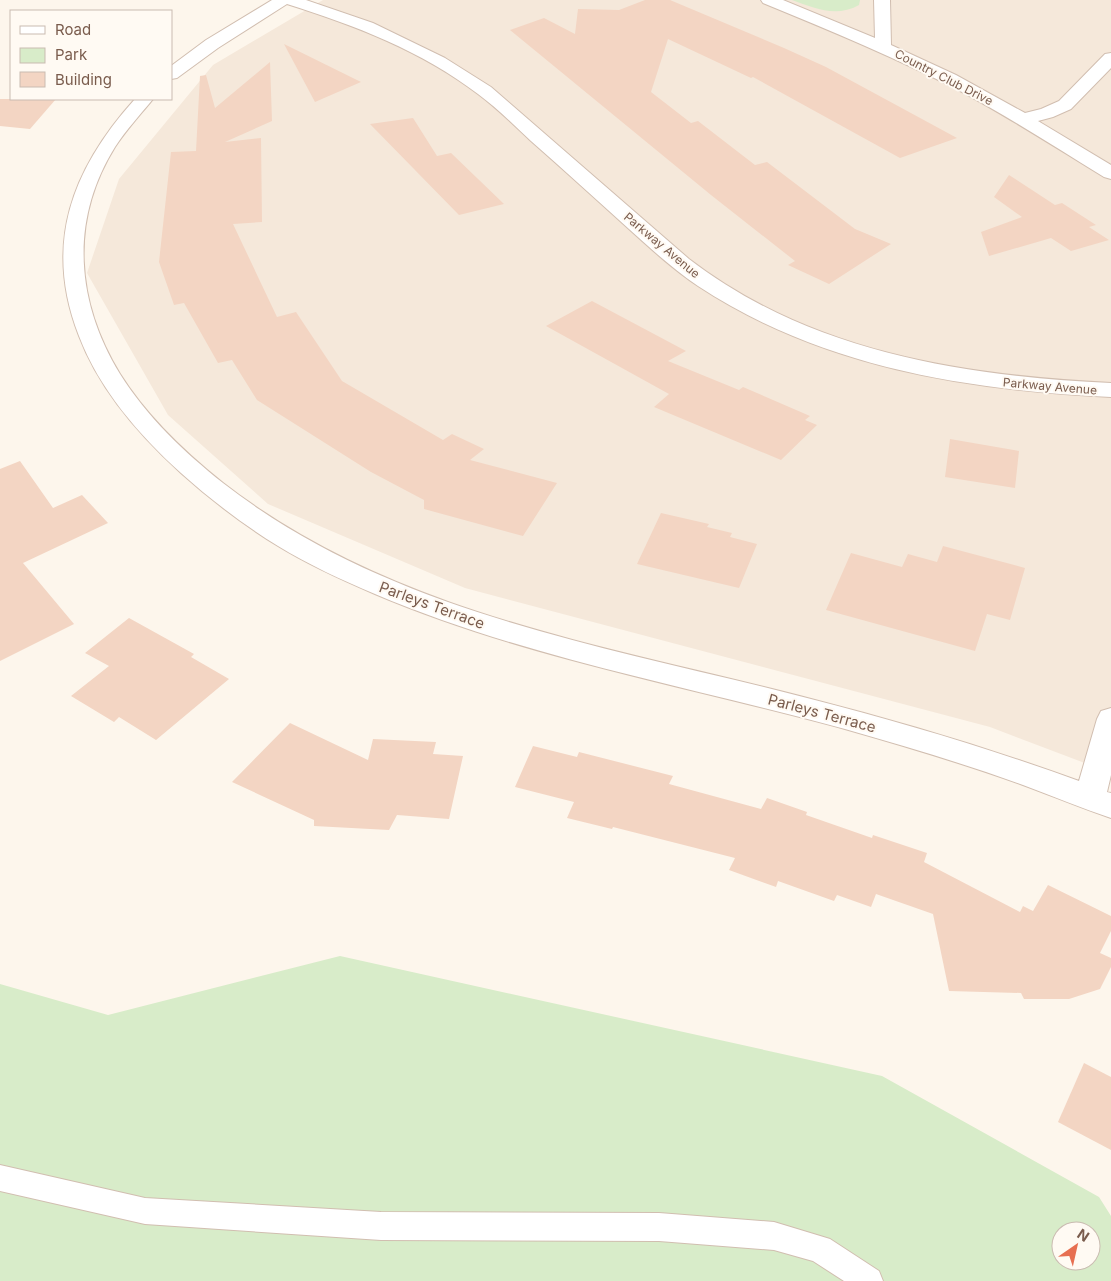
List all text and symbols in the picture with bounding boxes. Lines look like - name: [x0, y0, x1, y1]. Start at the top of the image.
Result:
- legend: [10, 10, 172, 100]
- text: Road: [55, 20, 91, 39]
- text: Park: [55, 45, 88, 64]
- street label: Country Club Drive: [892, 46, 996, 108]
- text: Building: [55, 70, 112, 89]
- street label: Parkway Avenue: [621, 209, 703, 281]
- street label: Parkway Avenue: [1002, 374, 1098, 398]
- street label: Parleys Terrace: [377, 577, 487, 633]
- street label: Parleys Terrace: [766, 689, 878, 737]
- north arrow: [1051, 1221, 1101, 1271]
- text: N: [1074, 1225, 1093, 1245]

